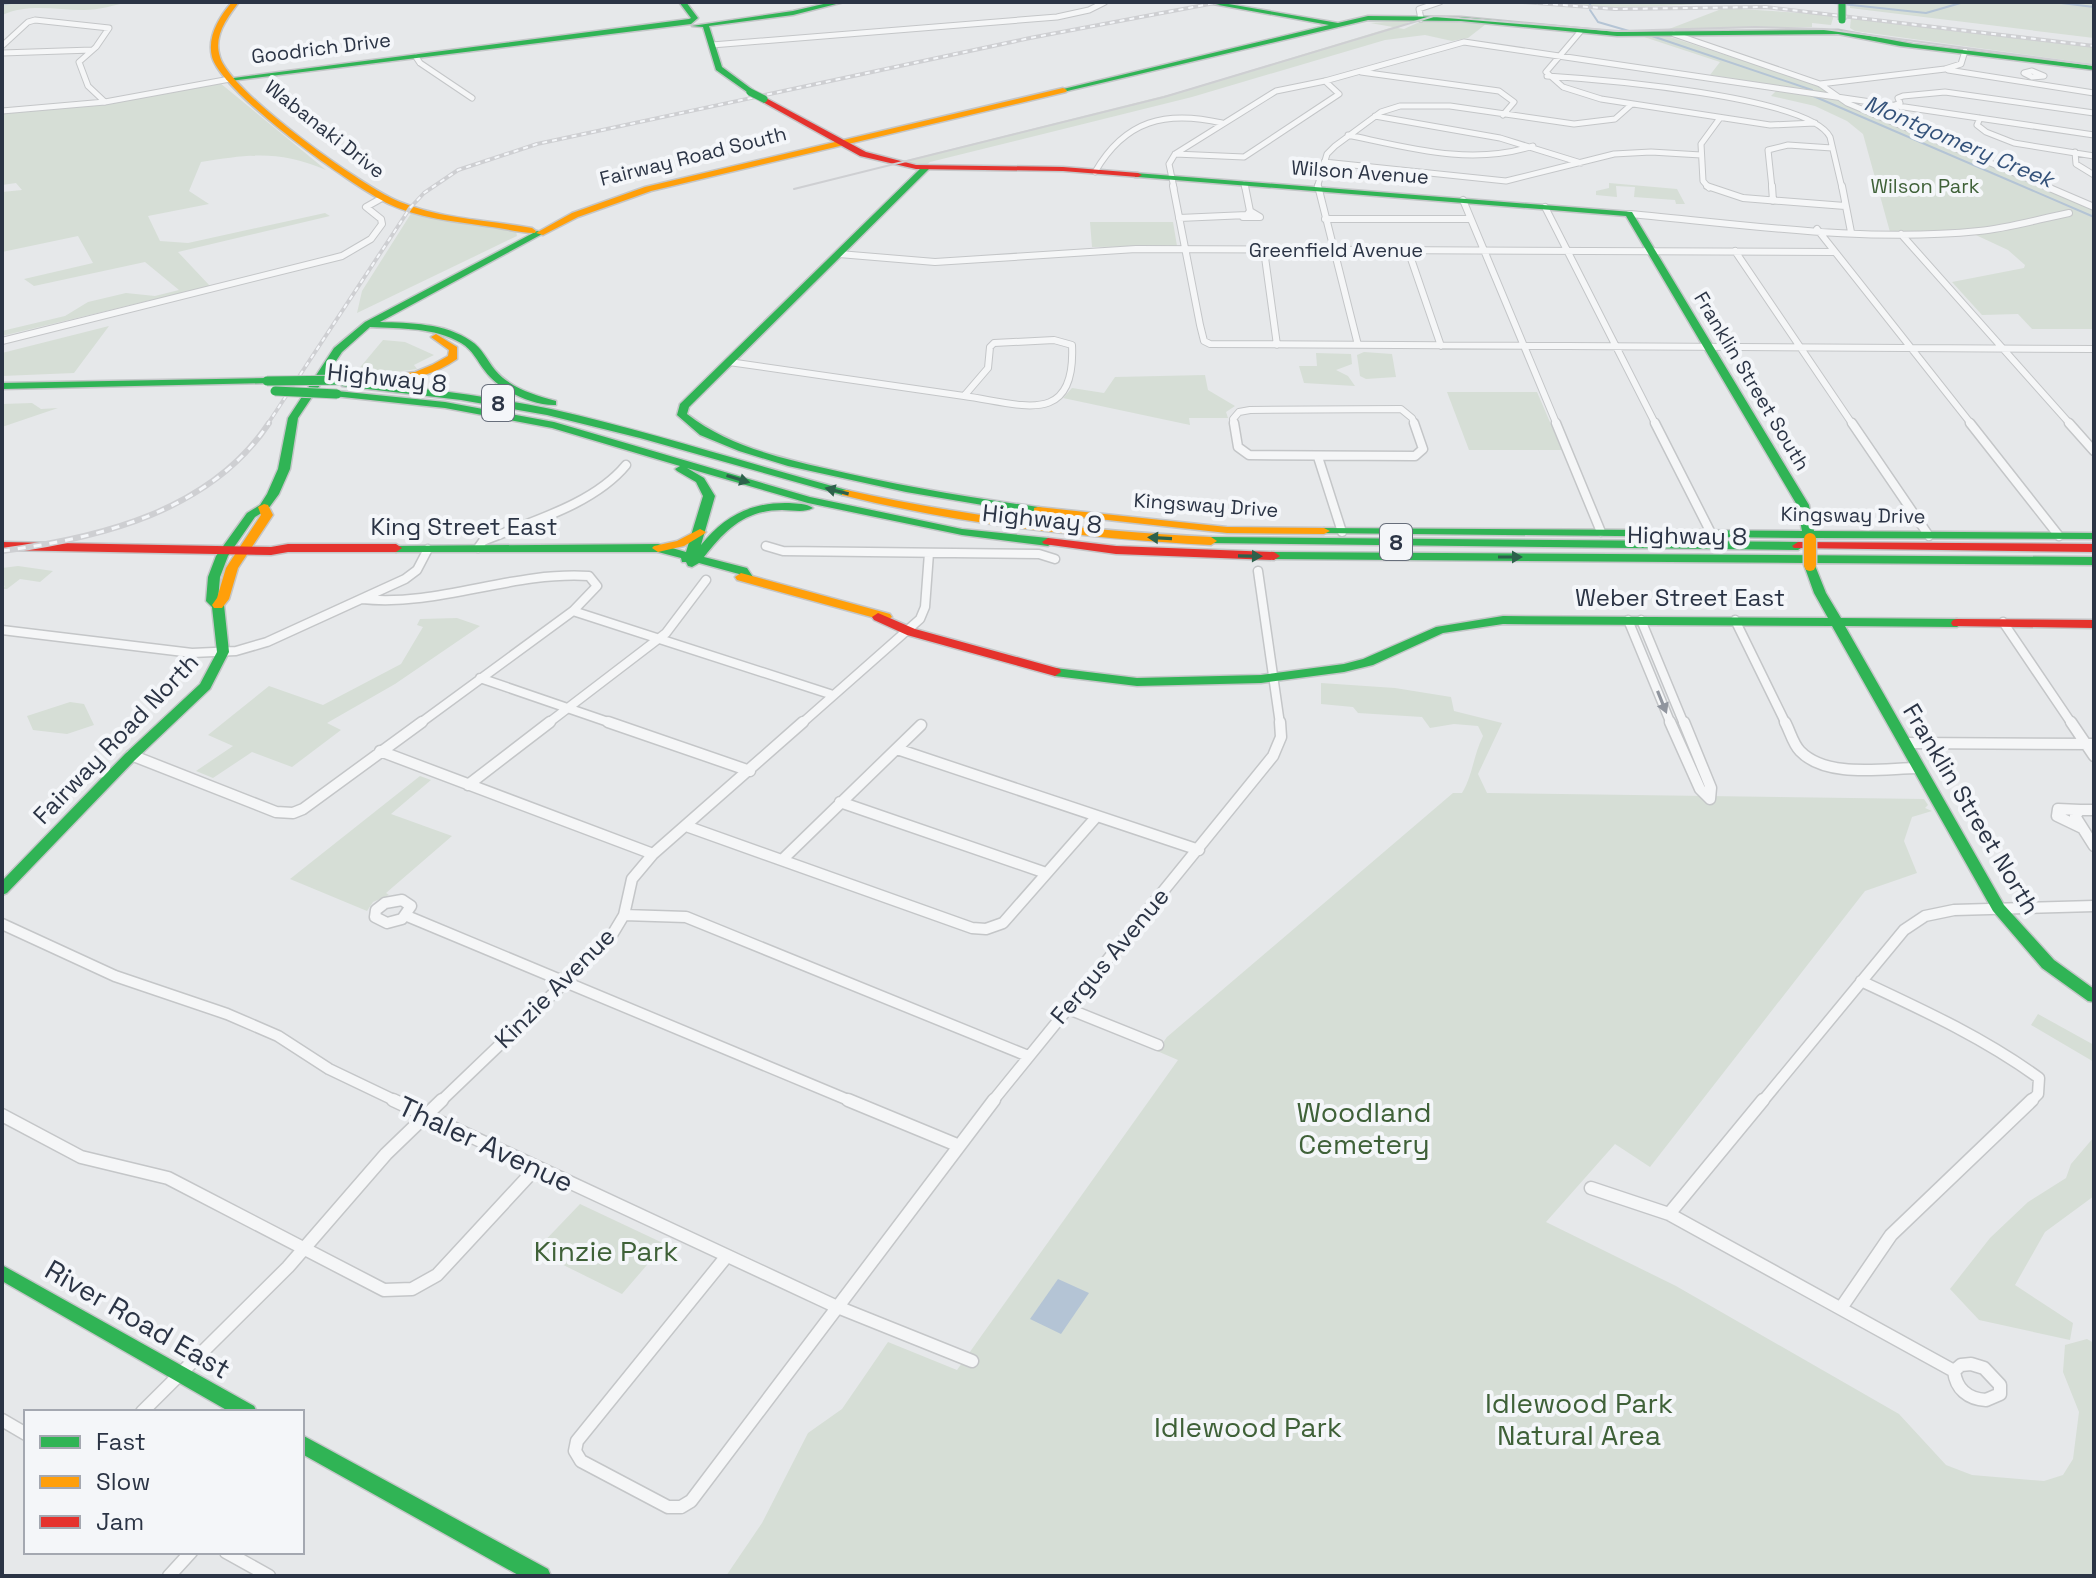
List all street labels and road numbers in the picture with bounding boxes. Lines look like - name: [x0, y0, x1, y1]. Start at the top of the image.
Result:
- street label: Goodrich Drive: [250, 27, 392, 69]
- street label: Wabanaki Drive: [260, 74, 390, 184]
- street label: Fairway Road South: [597, 120, 789, 192]
- street label: Wilson Avenue: [1290, 154, 1430, 190]
- street label: Greenfield Avenue: [1249, 237, 1423, 263]
- street label: Franklin Street South: [1688, 287, 1816, 475]
- street label: Highway 8: [326, 356, 448, 399]
- road number: 8: [482, 385, 514, 421]
- street label: Kingsway Drive: [1133, 487, 1279, 523]
- street label: Highway 8: [981, 497, 1103, 540]
- street label: Kingsway Drive: [1780, 501, 1926, 529]
- street label: King Street East: [371, 511, 557, 542]
- street label: Highway 8: [1627, 519, 1747, 552]
- road number: 8: [1380, 524, 1412, 560]
- street label: Weber Street East: [1575, 582, 1785, 613]
- street label: Fairway Road North: [26, 647, 205, 831]
- street label: Franklin Street North: [1896, 698, 2047, 920]
- street label: Fergus Avenue: [1043, 881, 1176, 1030]
- street label: Kinzie Avenue: [488, 921, 622, 1055]
- street label: Thaler Avenue: [393, 1088, 579, 1200]
- street label: River Road East: [39, 1251, 237, 1387]

